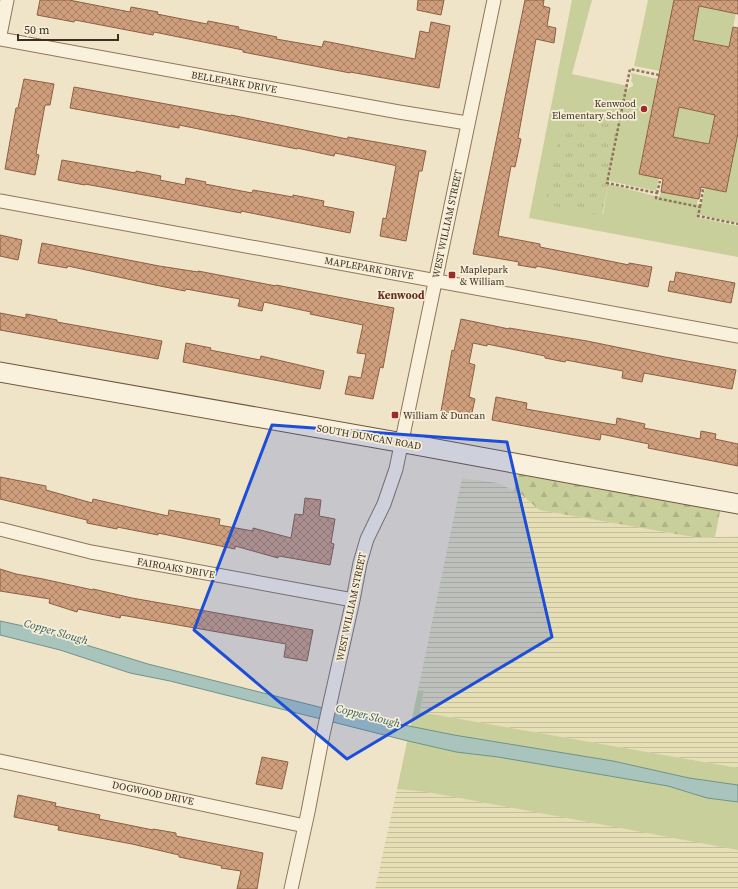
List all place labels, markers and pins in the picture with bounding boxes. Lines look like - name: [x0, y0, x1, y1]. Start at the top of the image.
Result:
- place label: Kenwood Elementary School: [552, 97, 636, 122]
- marker: Kenwood Elementary School: [639, 104, 649, 114]
- place label: Maplepark & William: [460, 263, 508, 288]
- marker: Maplepark & William: [447, 270, 457, 280]
- place label: William & Duncan: [403, 409, 485, 422]
- marker: William & Duncan: [390, 410, 400, 420]

